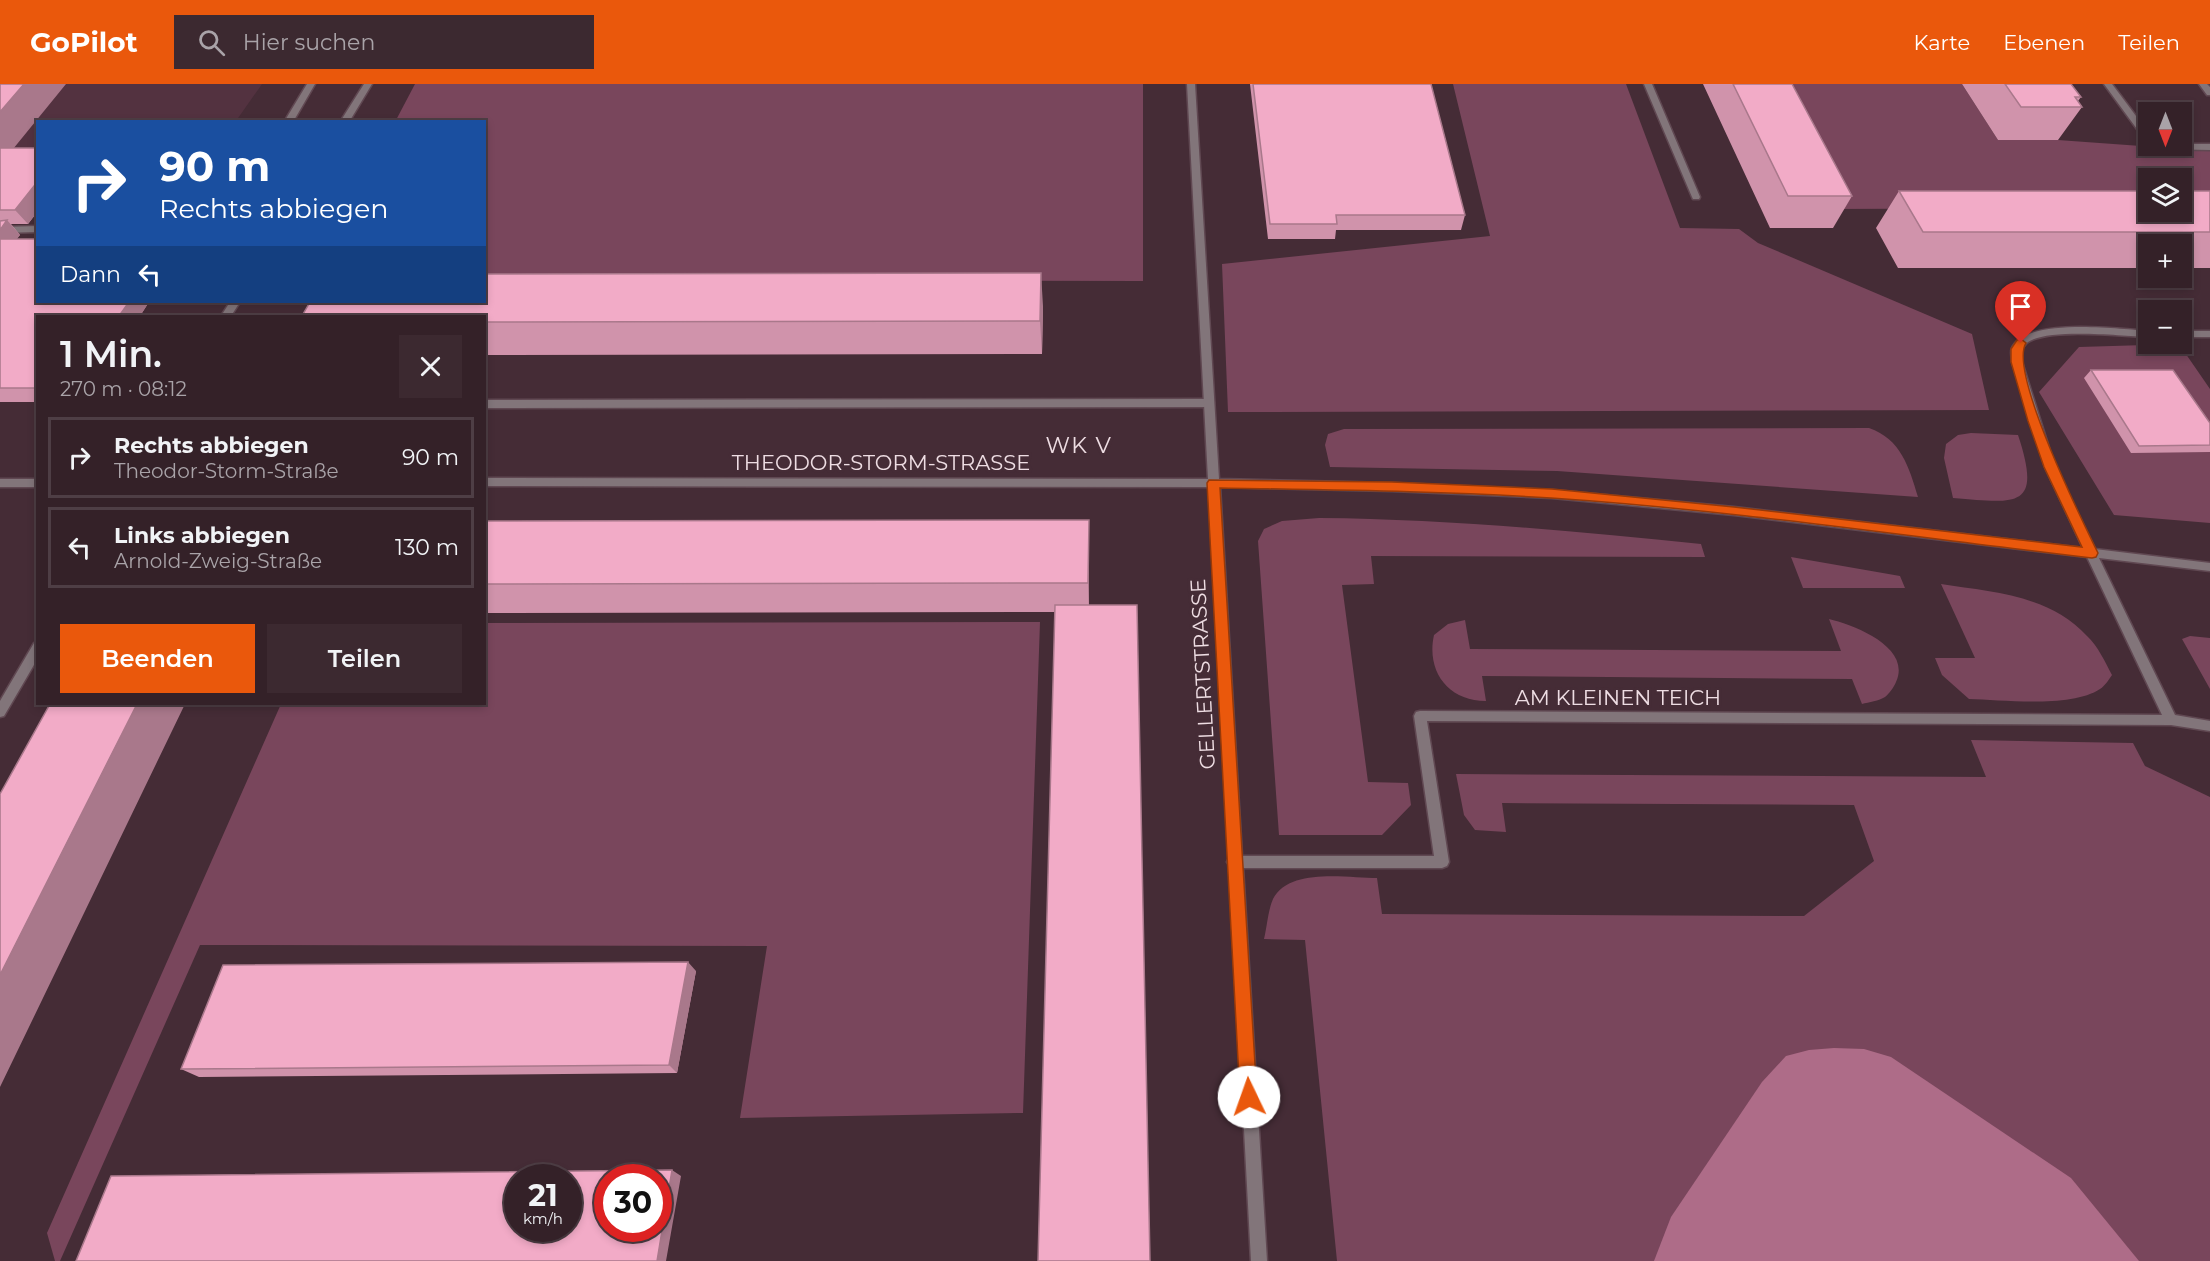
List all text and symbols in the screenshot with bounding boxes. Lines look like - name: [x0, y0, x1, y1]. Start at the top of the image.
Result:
- search box: [174, 15, 594, 69]
- text: GoPilot: [30, 25, 138, 59]
- icon: search: [195, 26, 228, 59]
- text: Hier suchen: [243, 29, 375, 56]
- text: Karte: [1914, 30, 1970, 55]
- text: Ebenen: [2003, 30, 2085, 55]
- text: Teilen: [2118, 30, 2180, 55]
- north arrow: [2138, 102, 2192, 156]
- map controls: [2138, 102, 2192, 354]
- text: 90 m: [159, 140, 270, 192]
- icon: right: [60, 144, 138, 222]
- button: layers: [2138, 168, 2192, 222]
- text: Rechts abbiegen: [159, 192, 388, 225]
- button: +: [2138, 234, 2192, 288]
- icon: left: [133, 258, 166, 291]
- text: Dann: [60, 261, 121, 288]
- pin: [1995, 281, 2046, 343]
- icon: arrive: [2004, 290, 2037, 323]
- button: −: [2138, 300, 2192, 354]
- text: 1 Min.: [60, 332, 162, 376]
- button: close: [399, 335, 462, 398]
- text: 270 m · 08:12: [60, 377, 187, 401]
- text: Rechts abbiegen: [114, 432, 309, 459]
- district label: WK V: [1046, 432, 1112, 459]
- icon: right: [63, 441, 96, 474]
- text: 90 m: [402, 444, 459, 471]
- street label: THEODOR-STORM-STRASSE: [732, 450, 1030, 475]
- text: Theodor-Storm-Straße: [114, 459, 339, 483]
- text: Links abbiegen: [114, 522, 290, 549]
- icon: left: [63, 531, 96, 564]
- text: 130 m: [395, 534, 459, 561]
- text: Arnold-Zweig-Straße: [114, 549, 322, 573]
- street label: GELLERTSTRASSE: [1185, 578, 1220, 770]
- button: Beenden: [60, 624, 255, 693]
- button: Teilen: [267, 624, 462, 693]
- street label: AM KLEINEN TEICH: [1515, 685, 1721, 710]
- position arrow: [1217, 1065, 1281, 1129]
- speed limit sign: 30: [594, 1164, 672, 1242]
- text: 21: [528, 1177, 558, 1214]
- text: km/h: [523, 1209, 563, 1228]

